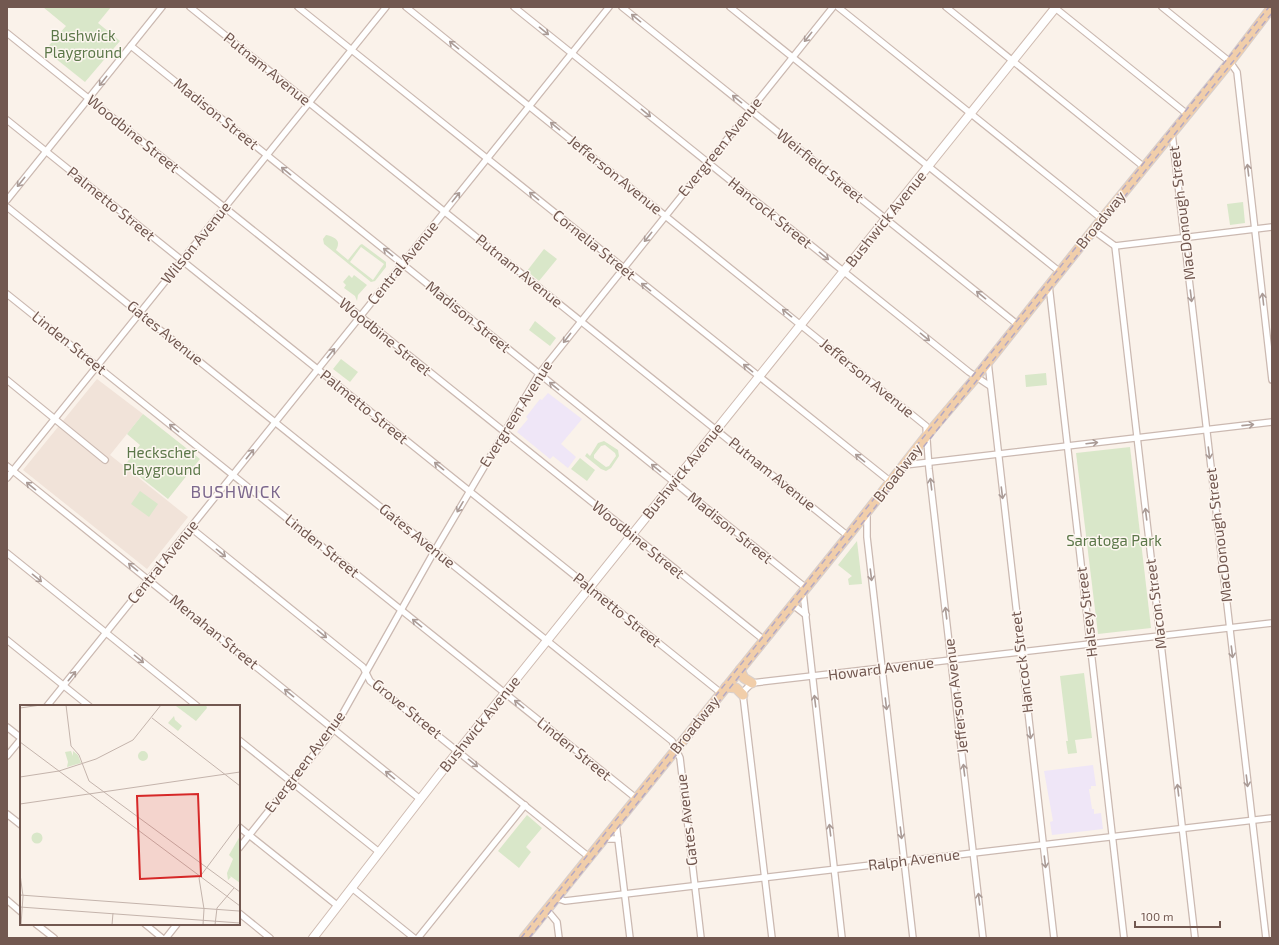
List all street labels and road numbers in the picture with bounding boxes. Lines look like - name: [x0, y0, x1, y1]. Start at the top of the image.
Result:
- street label: Putnam Avenue: [221, 28, 315, 109]
- street label: Madison Street: [171, 74, 263, 153]
- street label: Woodbine Street: [84, 90, 184, 176]
- street label: Evergreen Avenue: [674, 93, 765, 200]
- street label: Weirfield Street: [773, 125, 868, 206]
- street label: Jefferson Avenue: [565, 131, 666, 218]
- street label: MacDonough Street: [1164, 145, 1198, 281]
- street label: Palmetto Street: [64, 162, 159, 244]
- street label: Bushwick Avenue: [841, 167, 929, 270]
- street label: Hancock Street: [725, 173, 816, 252]
- street label: Broadway: [1072, 187, 1129, 252]
- street label: Wilson Avenue: [157, 198, 234, 287]
- street label: Cornelia Street: [550, 205, 640, 283]
- street label: Central Avenue: [363, 217, 442, 308]
- street label: Putnam Avenue: [473, 230, 567, 311]
- street label: Madison Street: [423, 277, 515, 356]
- street label: Woodbine Street: [336, 293, 436, 379]
- street label: Gates Avenue: [124, 296, 207, 368]
- street label: Linden Street: [29, 307, 111, 378]
- street label: Jefferson Avenue: [817, 334, 918, 421]
- street label: Evergreen Avenue: [475, 357, 555, 470]
- street label: Palmetto Street: [317, 365, 412, 447]
- street label: Bushwick Avenue: [638, 419, 726, 522]
- street label: Putnam Avenue: [726, 433, 820, 514]
- street label: Broadway: [869, 440, 926, 505]
- street label: MacDonough Street: [1201, 467, 1235, 603]
- street label: Madison Street: [685, 488, 777, 567]
- street label: Woodbine Street: [589, 496, 689, 582]
- street label: Gates Avenue: [376, 499, 459, 571]
- street label: Linden Street: [282, 510, 364, 581]
- street label: Central Avenue: [123, 516, 202, 607]
- street label: Macon Street: [1141, 558, 1169, 650]
- street label: Halsey Street: [1071, 566, 1100, 658]
- street label: Palmetto Street: [570, 568, 665, 650]
- street label: Menahan Street: [167, 590, 263, 673]
- street label: Hancock Street: [1006, 610, 1036, 714]
- street label: Jefferson Avenue: [939, 638, 971, 755]
- street label: Howard Avenue: [827, 653, 935, 683]
- street label: Bushwick Avenue: [435, 672, 523, 775]
- street label: Grove Street: [369, 675, 446, 742]
- street label: Broadway: [666, 692, 723, 757]
- street label: Evergreen Avenue: [260, 707, 348, 816]
- street label: Linden Street: [534, 713, 616, 784]
- street label: Gates Avenue: [671, 773, 701, 867]
- street label: Ralph Avenue: [867, 844, 961, 874]

